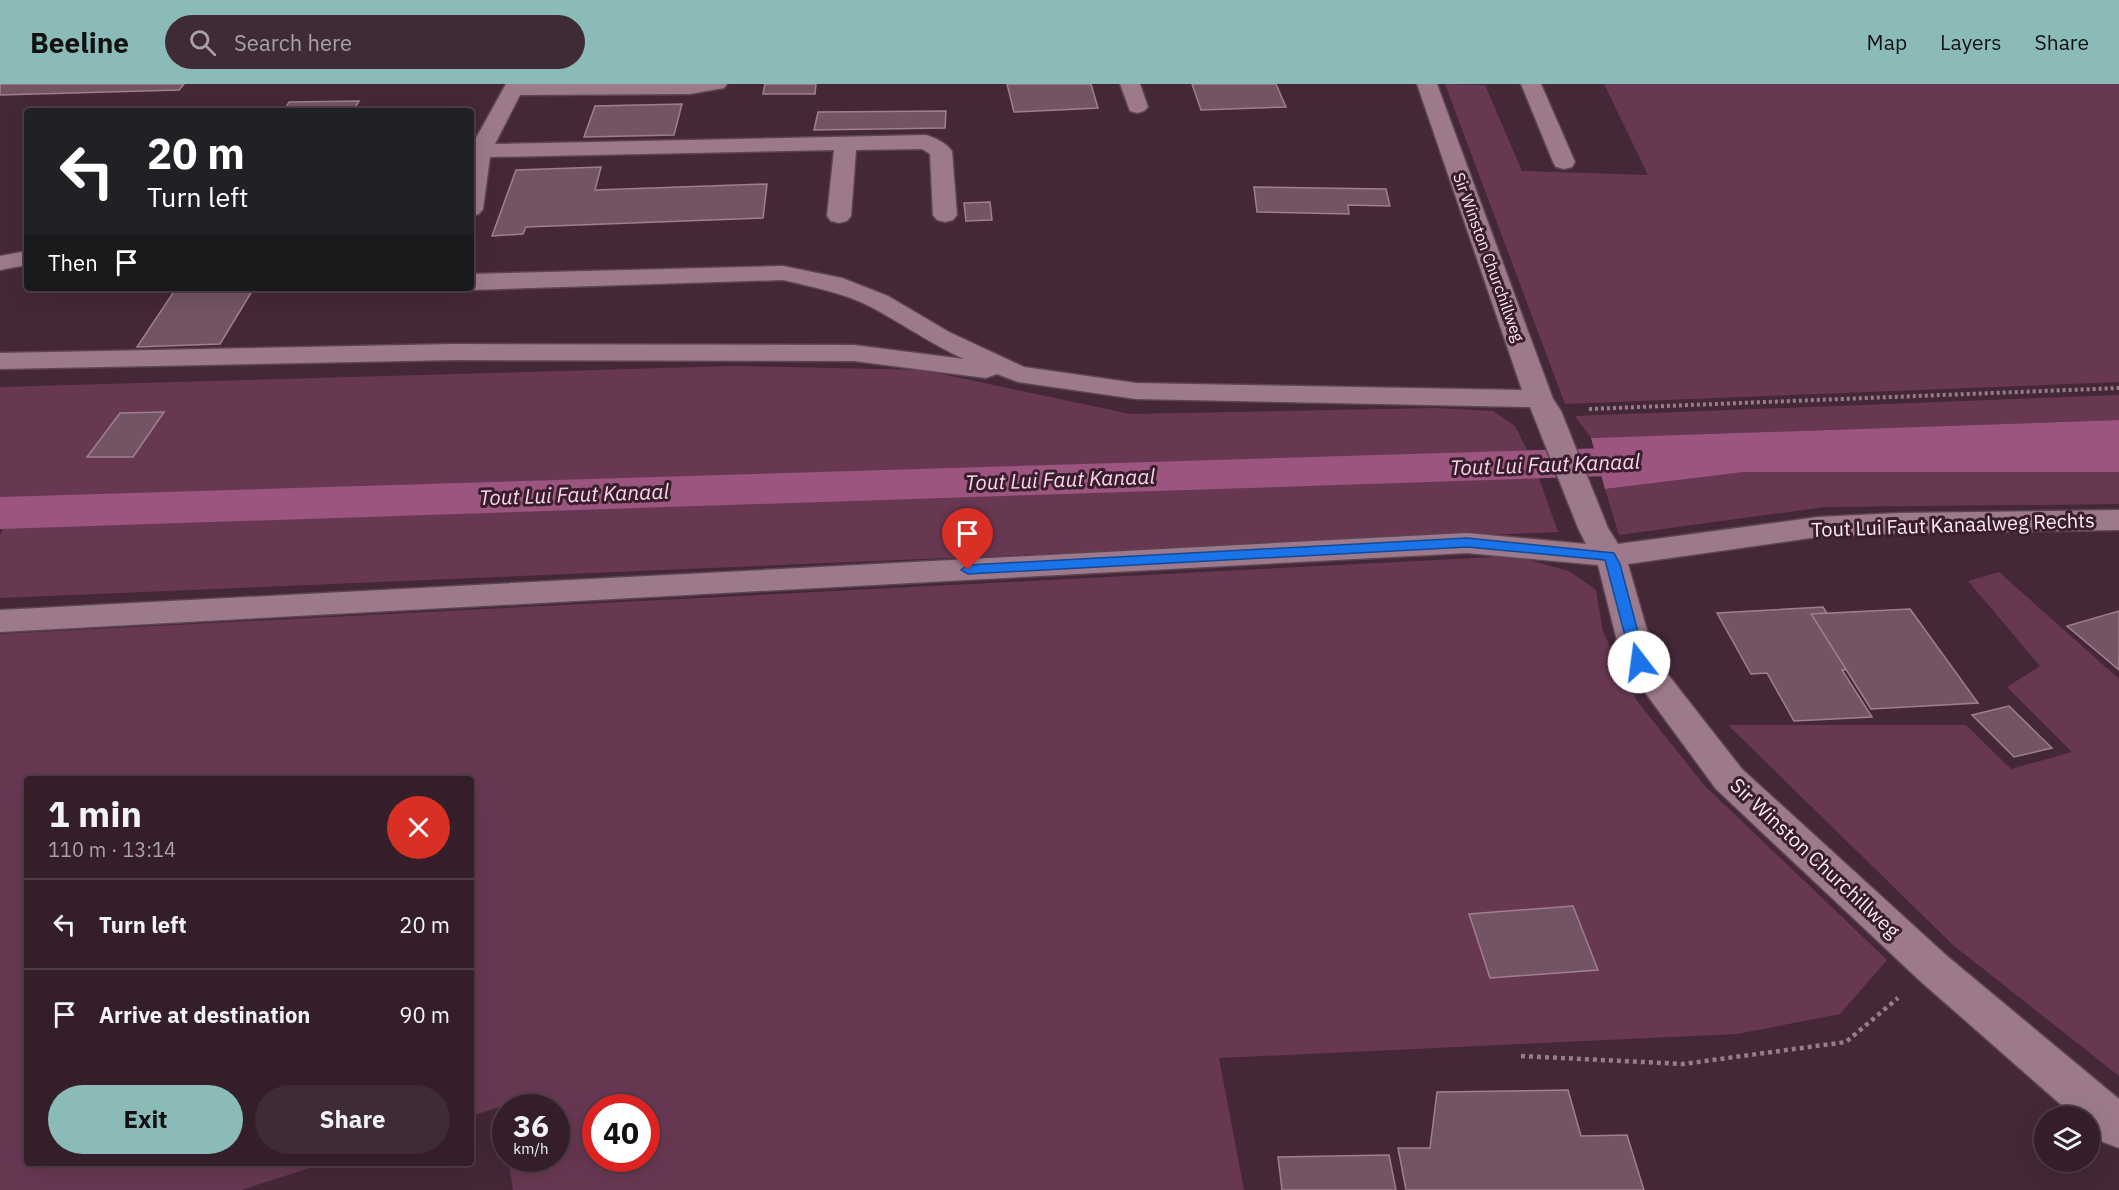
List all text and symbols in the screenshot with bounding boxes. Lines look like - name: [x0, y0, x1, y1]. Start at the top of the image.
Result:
- search box: [165, 15, 585, 69]
- text: Beeline: [30, 24, 129, 61]
- icon: search: [186, 26, 219, 59]
- text: Search here: [234, 28, 352, 57]
- text: Map: [1867, 28, 1907, 56]
- text: Layers: [1940, 28, 2002, 56]
- text: Share: [2035, 28, 2089, 56]
- text: 20 m: [147, 126, 245, 181]
- icon: left: [48, 132, 126, 210]
- street label: Sir Winston Churchillweg: [1449, 170, 1529, 345]
- text: Turn left: [147, 179, 248, 214]
- icon: arrive: [110, 246, 143, 279]
- text: Then: [48, 248, 98, 277]
- water label: Tout Lui Faut Kanaal: [1449, 447, 1641, 481]
- water label: Tout Lui Faut Kanaal: [964, 462, 1156, 496]
- water label: Tout Lui Faut Kanaal: [478, 477, 670, 511]
- street label: Tout Lui Faut Kanaalweg Rechts: [1811, 506, 2095, 543]
- pin: [942, 508, 993, 570]
- icon: arrive: [951, 517, 984, 550]
- position arrow: [1607, 630, 1671, 694]
- street label: Sir Winston Churchillweg: [1725, 772, 1906, 944]
- text: 1 min: [48, 790, 142, 837]
- button: close: [387, 796, 450, 859]
- text: 110 m · 13:14: [48, 836, 176, 863]
- icon: left: [48, 908, 81, 941]
- text: Turn left: [99, 910, 187, 939]
- text: 20 m: [399, 910, 450, 939]
- icon: arrive: [48, 998, 81, 1031]
- text: Arrive at destination: [99, 1000, 310, 1029]
- text: 90 m: [399, 1000, 450, 1029]
- button: Exit: [48, 1085, 243, 1154]
- button: Share: [255, 1085, 450, 1154]
- speed limit sign: 40: [582, 1094, 660, 1172]
- text: 36: [513, 1106, 549, 1145]
- map controls: [2034, 1106, 2100, 1172]
- button: layers: [2034, 1106, 2100, 1172]
- text: km/h: [513, 1139, 549, 1158]

